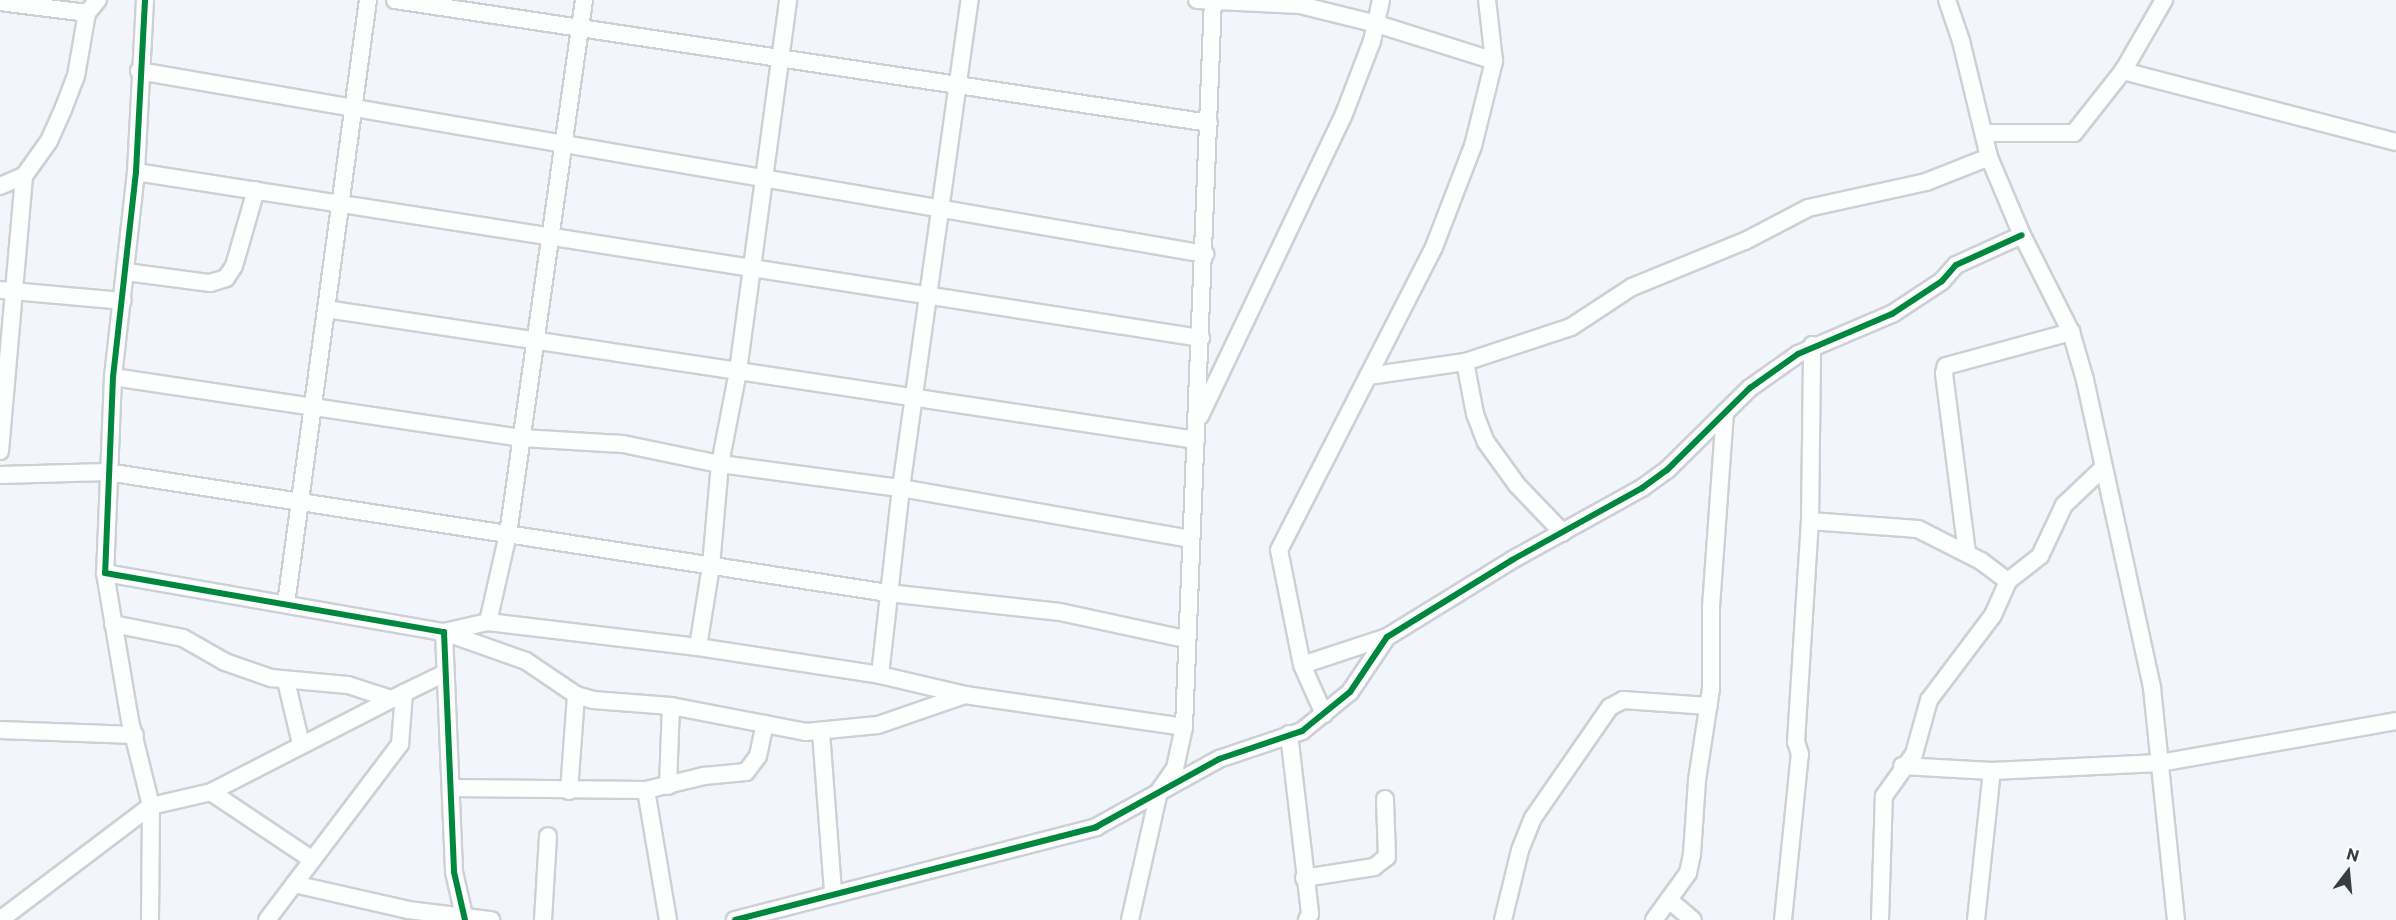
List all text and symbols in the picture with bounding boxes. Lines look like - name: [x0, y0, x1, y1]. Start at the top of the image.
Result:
- north arrow: [2318, 842, 2378, 902]
- text: N: [2345, 843, 2361, 865]

